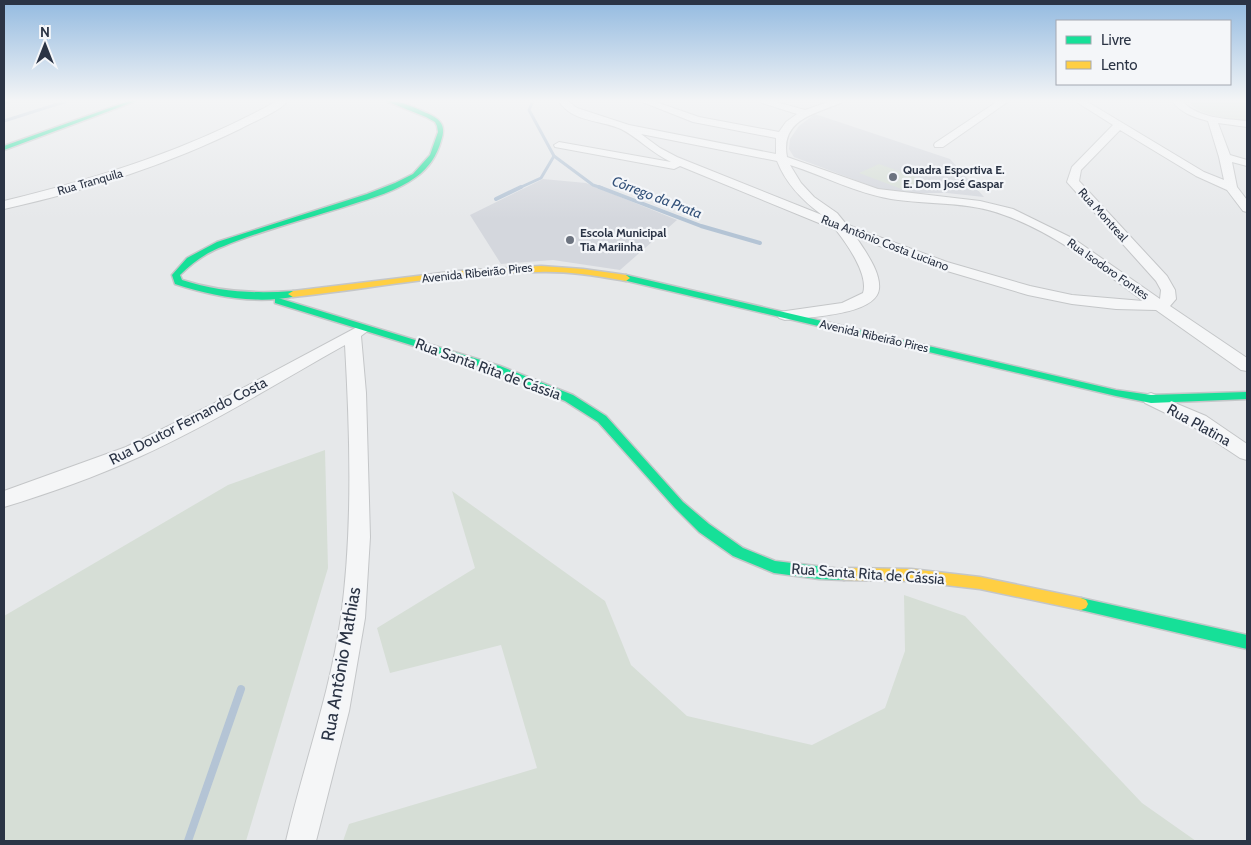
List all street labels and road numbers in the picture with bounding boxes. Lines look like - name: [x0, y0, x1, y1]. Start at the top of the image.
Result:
- street label: Rua Tranquila: [55, 165, 125, 198]
- street label: Rua Montreal: [1075, 185, 1131, 245]
- street label: Rua Antônio Costa Luciano: [819, 211, 952, 274]
- street label: Rua Isodoro Fontes: [1064, 235, 1152, 302]
- street label: Avenida Ribeirão Pires: [421, 259, 533, 286]
- street label: Avenida Ribeirão Pires: [818, 316, 930, 355]
- street label: Rua Santa Rita de Cássia: [413, 334, 564, 404]
- street label: Rua Doutor Fernando Costa: [106, 373, 271, 469]
- street label: Rua Platina: [1164, 400, 1235, 450]
- street label: Rua Santa Rita de Cássia: [791, 560, 946, 588]
- street label: Rua Antônio Mathias: [317, 585, 365, 743]

